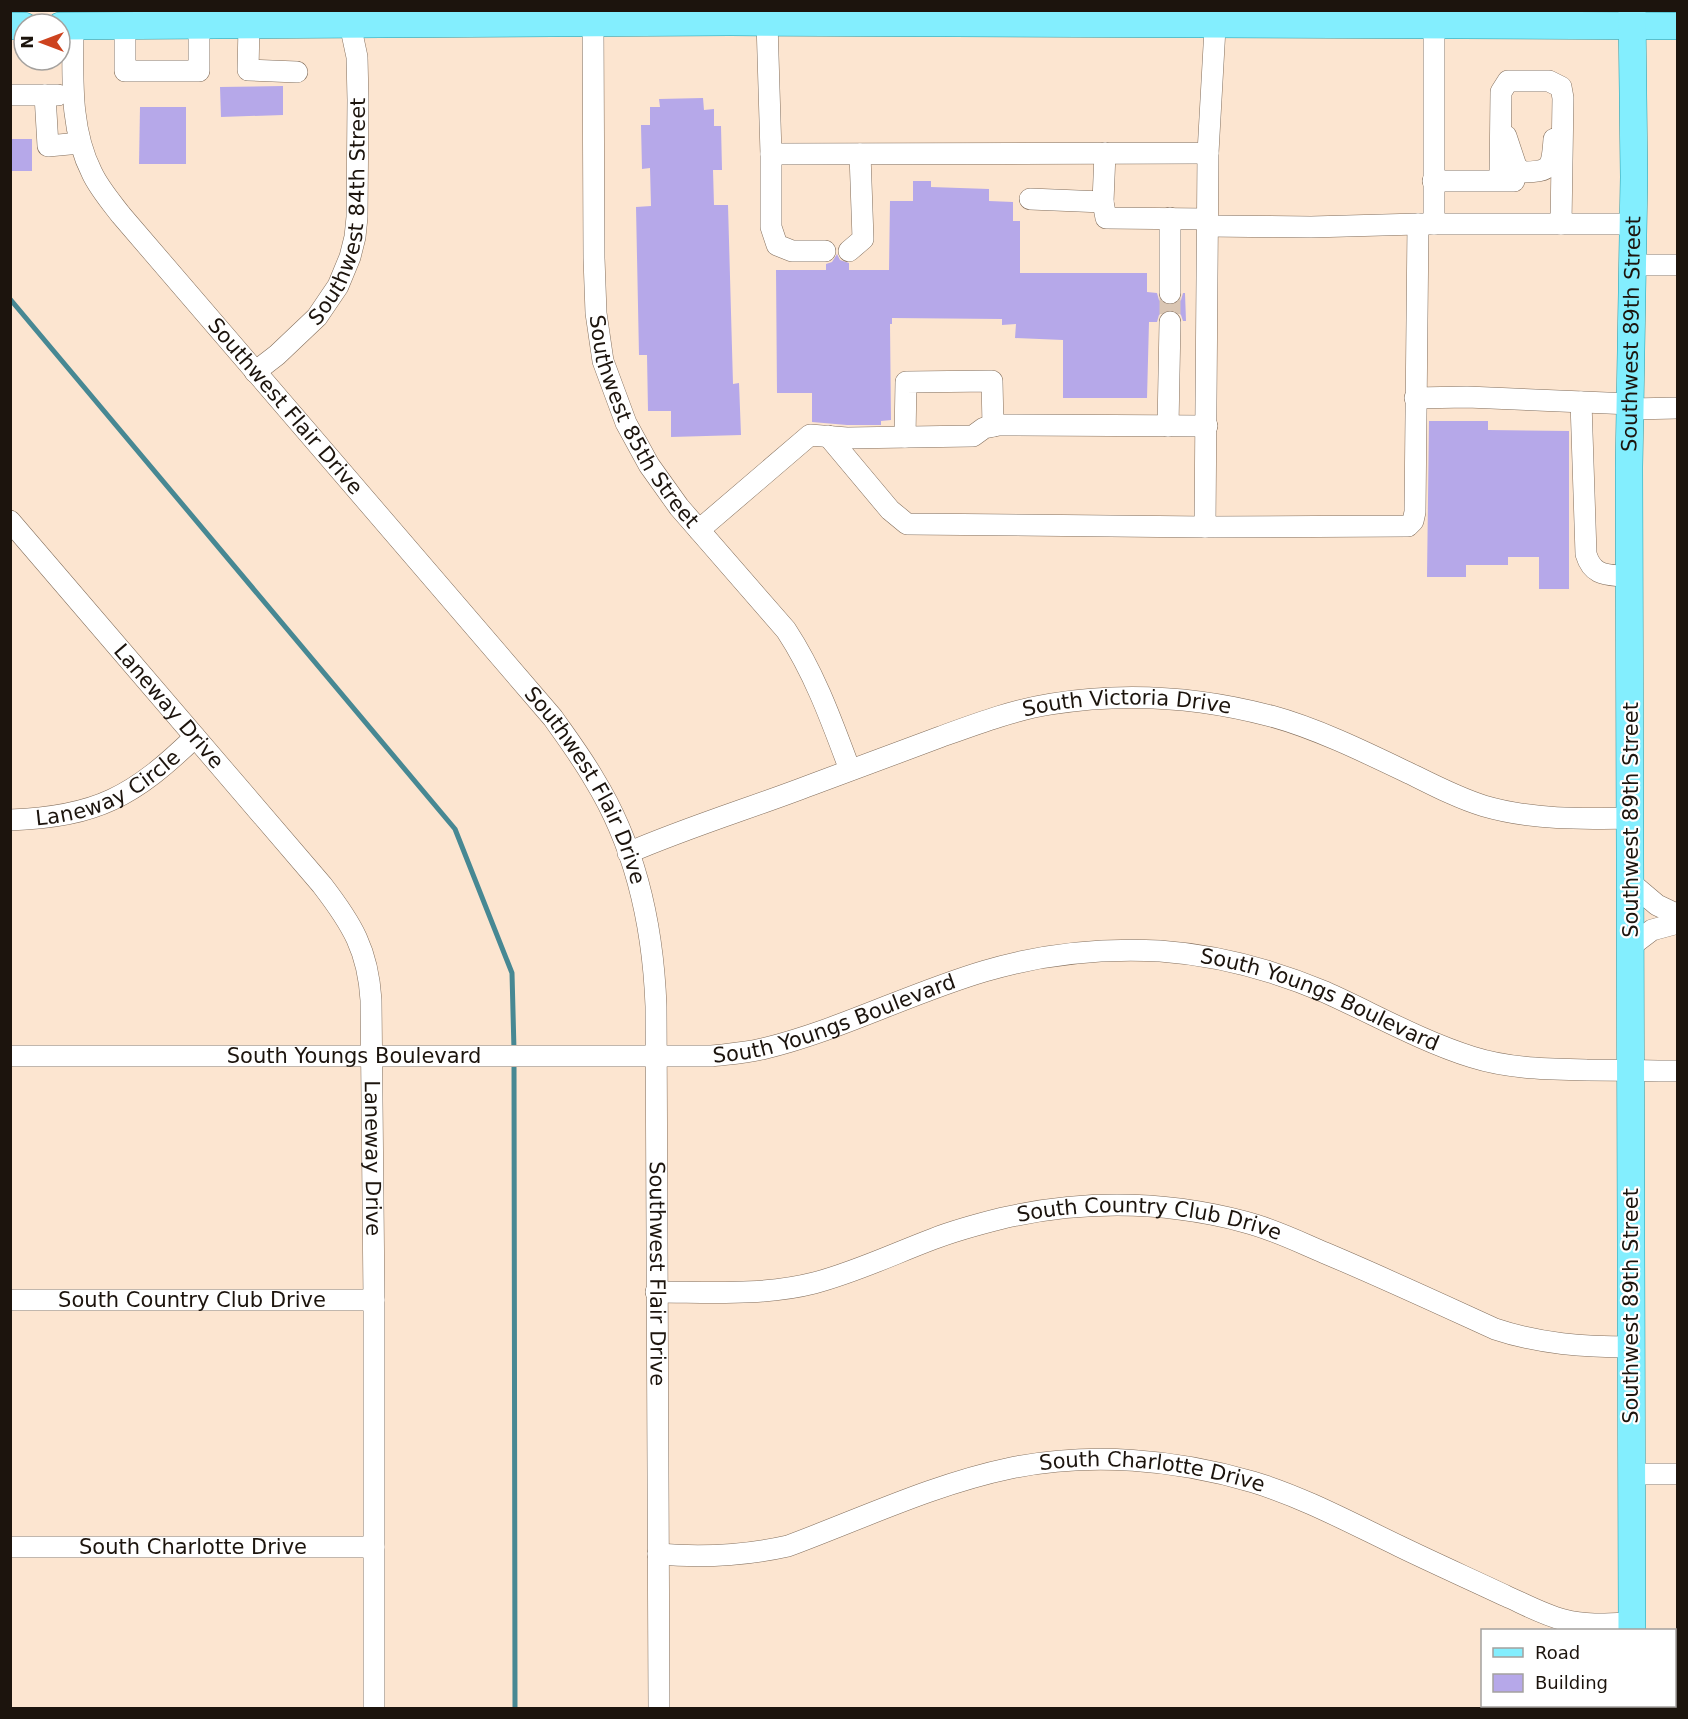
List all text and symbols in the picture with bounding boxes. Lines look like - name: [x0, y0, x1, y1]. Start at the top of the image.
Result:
- north arrow: [12, 12, 72, 72]
- text: N: [18, 35, 37, 49]
- street label: Southwest 84th Street: [304, 97, 370, 330]
- street label: Southwest 89th Street: [1617, 216, 1645, 452]
- street label: Southwest Flair Drive: [203, 313, 368, 499]
- street label: Southwest 85th Street: [584, 313, 704, 533]
- street label: Laneway Drive: [109, 639, 229, 773]
- street label: Southwest Flair Drive: [519, 682, 650, 887]
- street label: South Victoria Drive: [1020, 685, 1233, 721]
- street label: Southwest 89th Street: [1619, 702, 1643, 938]
- street label: Laneway Circle: [34, 745, 185, 830]
- street label: South Youngs Boulevard: [1198, 944, 1443, 1056]
- street label: South Youngs Boulevard: [711, 969, 959, 1068]
- street label: South Youngs Boulevard: [227, 1044, 481, 1068]
- street label: Laneway Drive: [360, 1080, 385, 1236]
- street label: Southwest Flair Drive: [645, 1161, 670, 1386]
- street label: Southwest 89th Street: [1619, 1188, 1643, 1424]
- street label: South Country Club Drive: [1015, 1193, 1285, 1245]
- street label: South Country Club Drive: [58, 1288, 326, 1312]
- street label: South Charlotte Drive: [1038, 1447, 1268, 1497]
- street label: South Charlotte Drive: [79, 1535, 307, 1559]
- legend: [1481, 1629, 1676, 1707]
- text: Road: [1535, 1642, 1580, 1663]
- text: Building: [1535, 1672, 1608, 1693]

